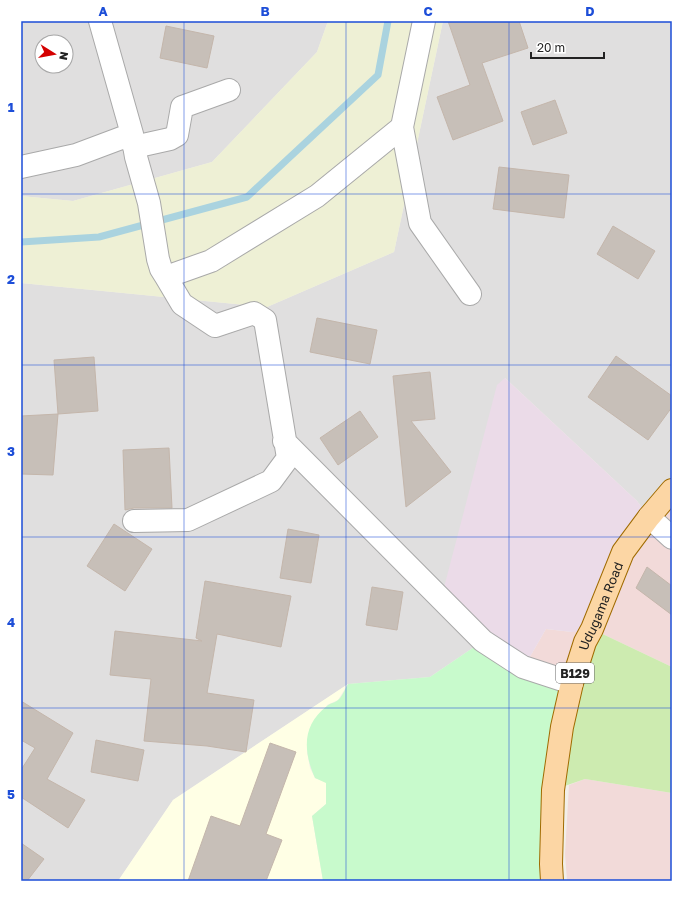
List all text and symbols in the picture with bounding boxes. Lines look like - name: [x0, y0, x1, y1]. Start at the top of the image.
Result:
- text: A: [98, 3, 108, 19]
- text: B: [260, 3, 270, 19]
- text: C: [423, 3, 433, 19]
- text: D: [585, 3, 595, 19]
- north arrow: [34, 34, 74, 74]
- scale bar: [531, 34, 604, 60]
- text: 20 m: [537, 40, 565, 55]
- text: N: [57, 51, 71, 61]
- text: 1: [8, 99, 15, 115]
- text: 2: [7, 271, 15, 287]
- text: 3: [7, 443, 15, 459]
- street label: Udugama Road: [575, 559, 626, 652]
- text: 4: [7, 614, 15, 630]
- road number: B129: [556, 663, 594, 683]
- text: 5: [7, 786, 15, 802]

